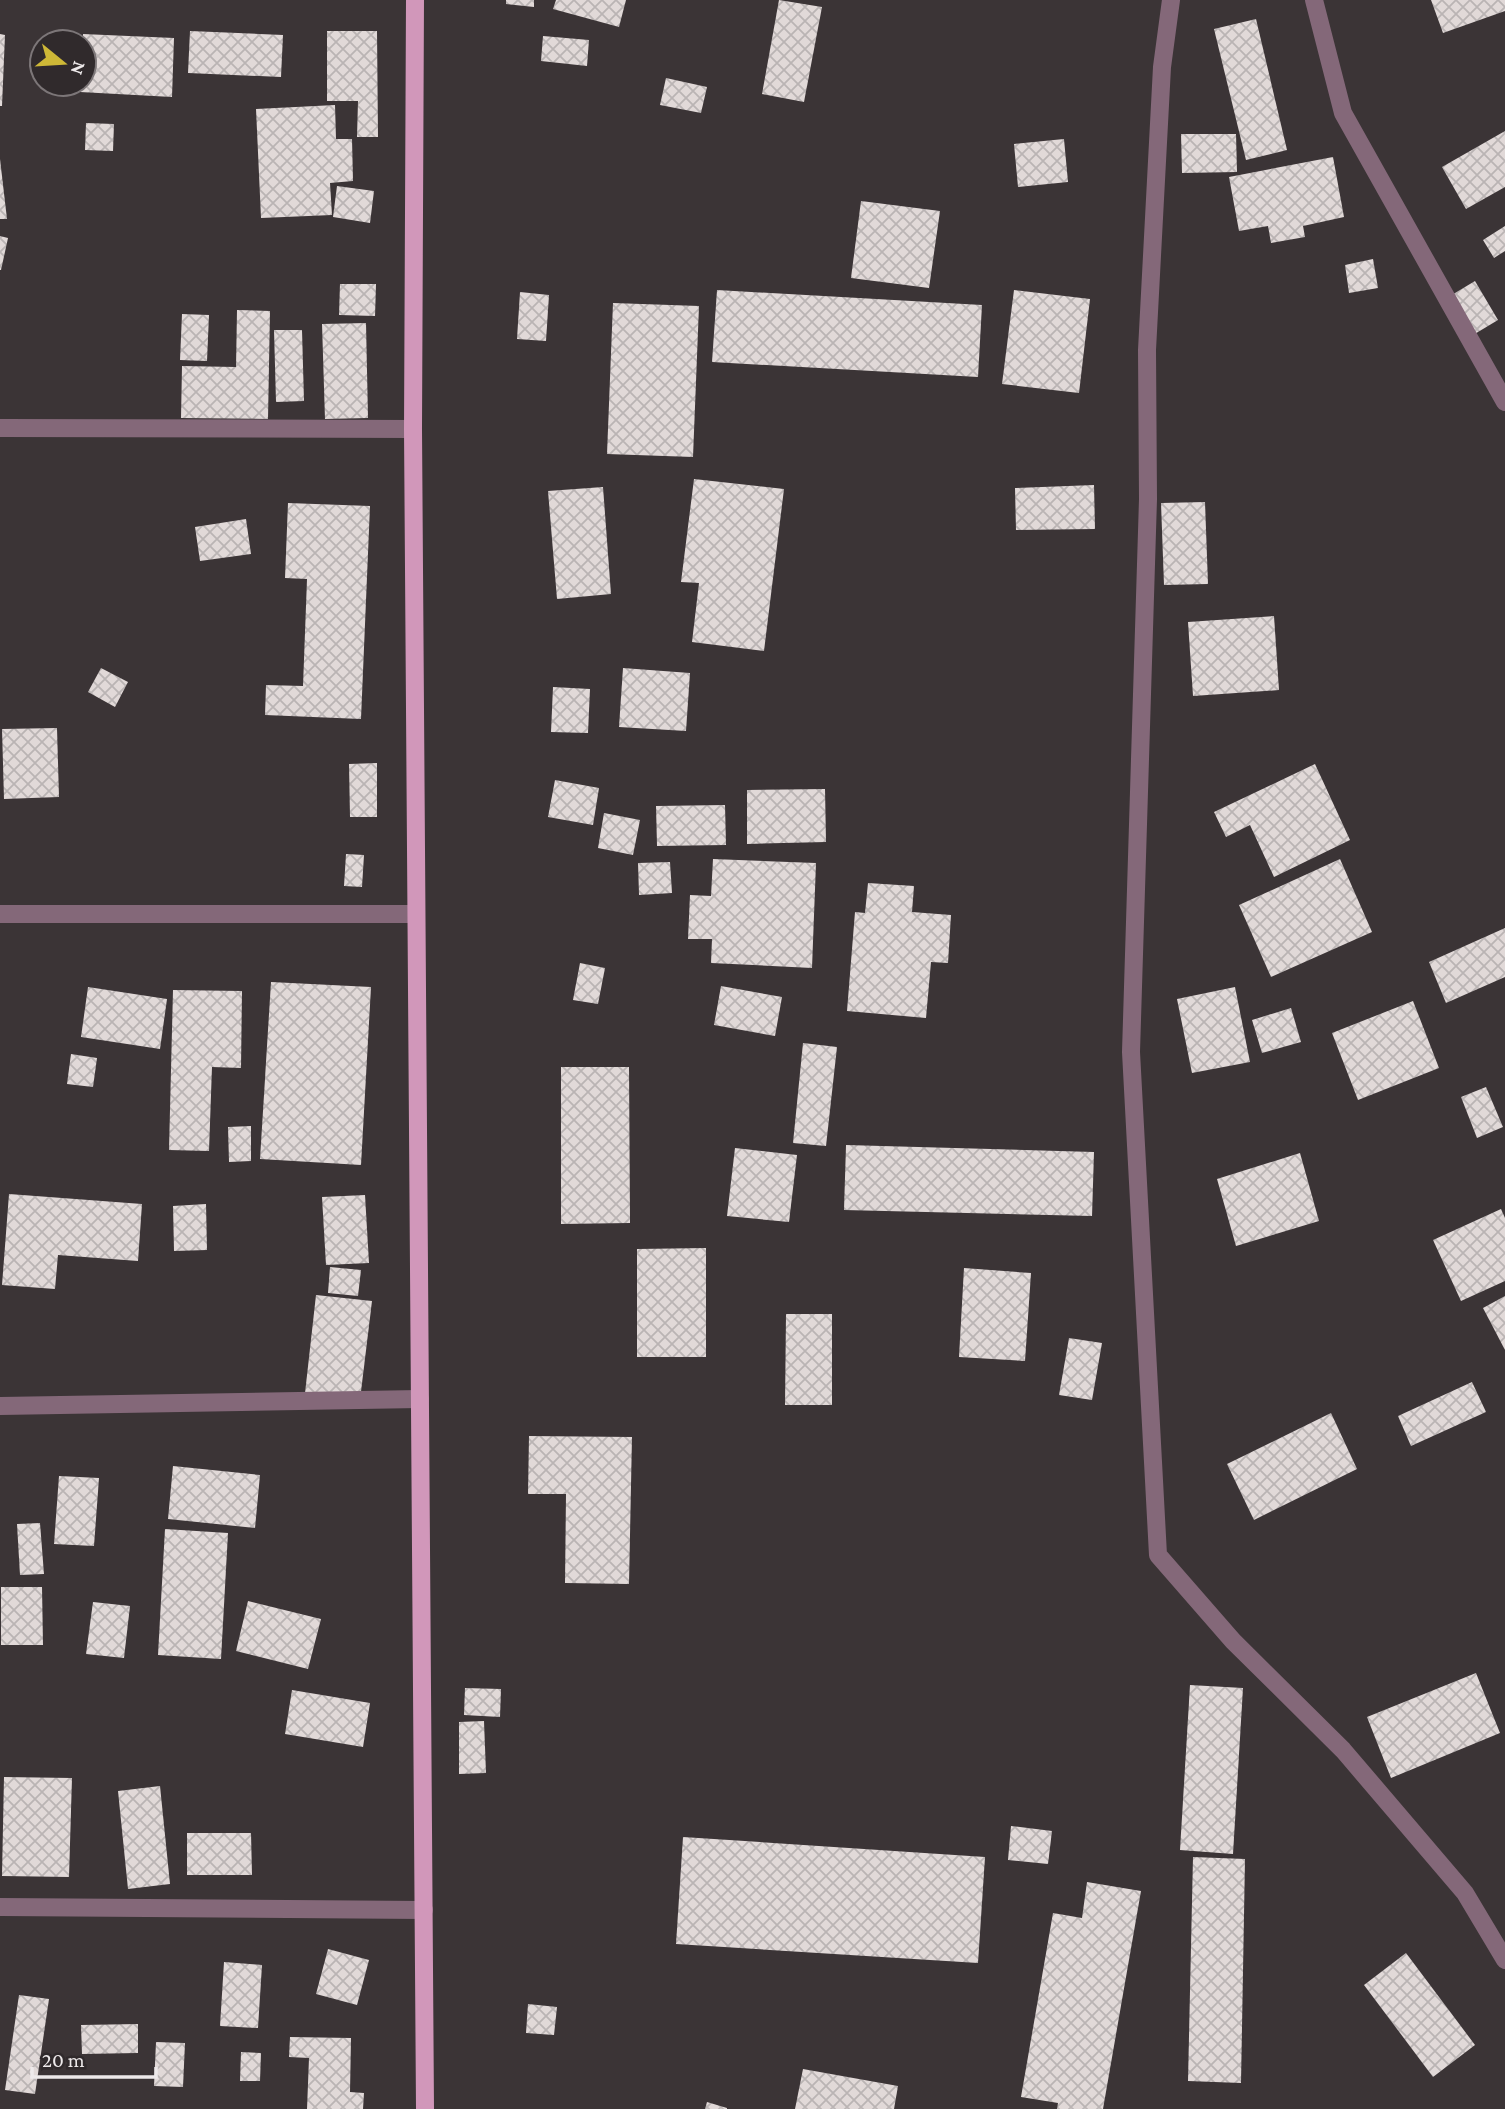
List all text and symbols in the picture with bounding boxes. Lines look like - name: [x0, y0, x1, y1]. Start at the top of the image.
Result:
- north arrow: [28, 28, 98, 98]
- text: N: [67, 59, 91, 78]
- scale bar: [32, 2036, 156, 2080]
- text: 20 m: [42, 2048, 85, 2072]

